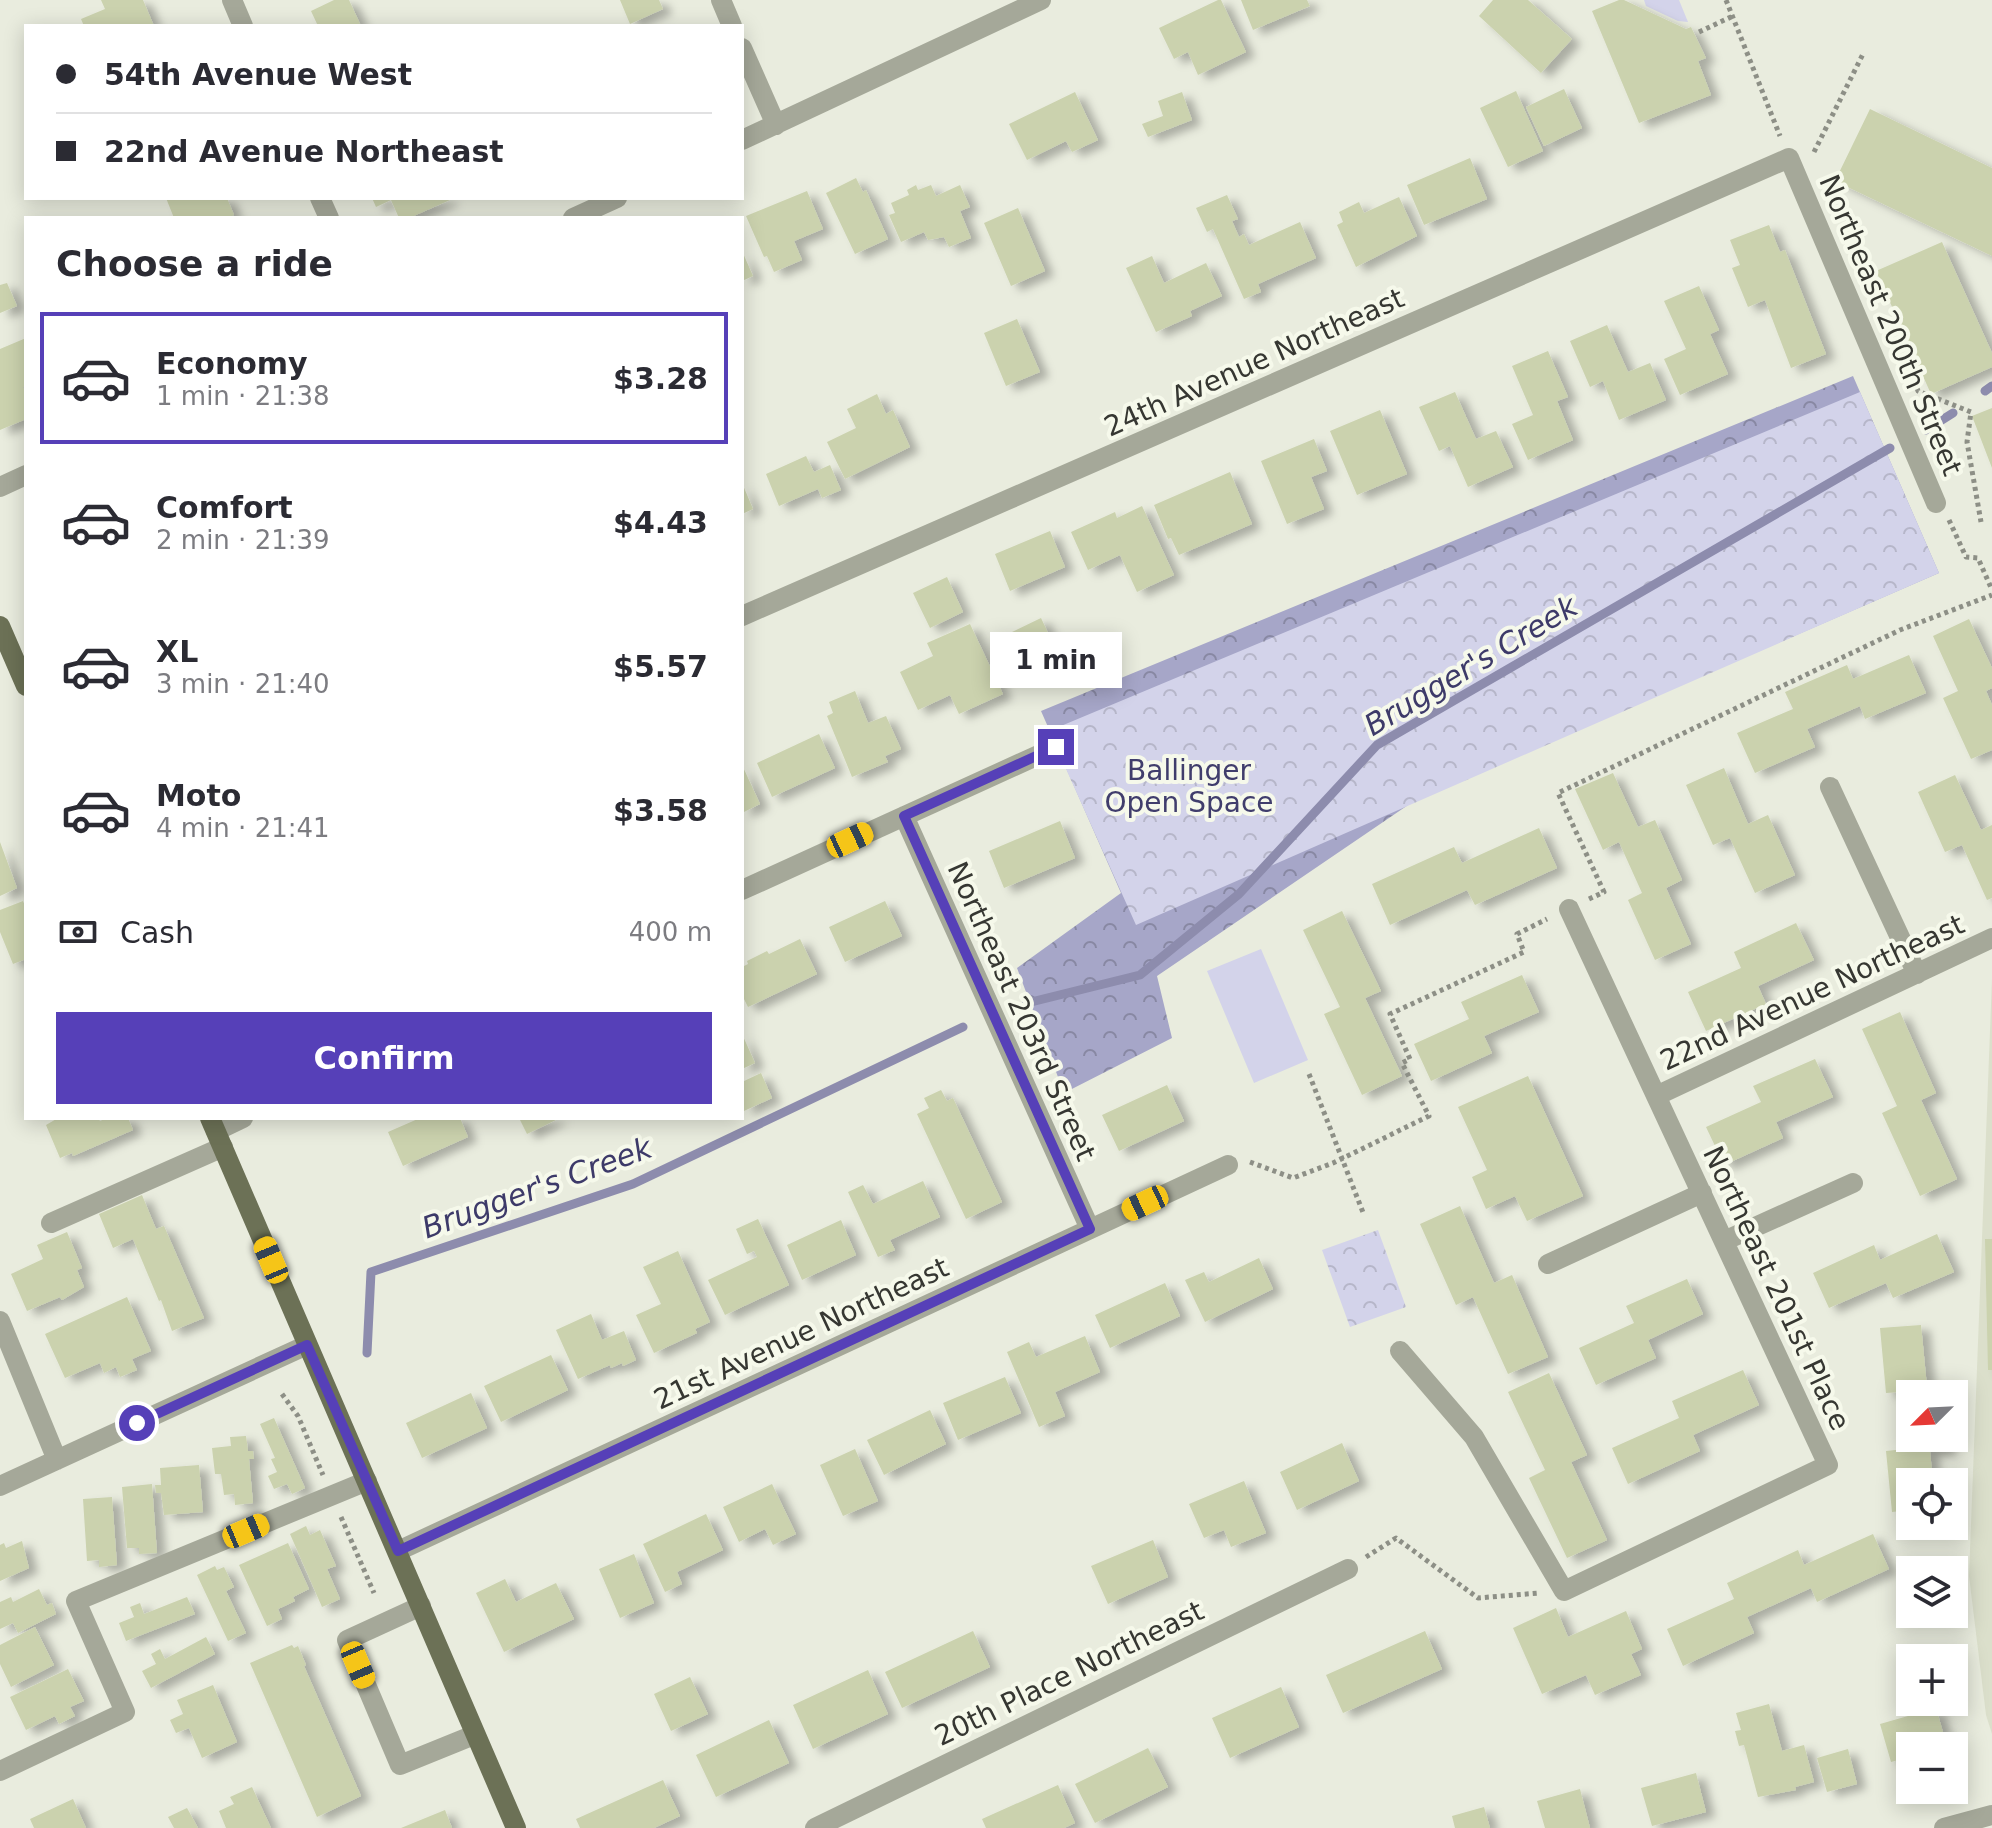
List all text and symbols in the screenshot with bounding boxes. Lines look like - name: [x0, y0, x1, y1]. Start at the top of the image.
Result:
- text: 54th Avenue West: [104, 57, 412, 92]
- text: 22nd Avenue Northeast: [104, 134, 504, 169]
- street label: Northeast 200th Street: [1812, 170, 1969, 480]
- text: Choose a ride: [56, 243, 333, 284]
- street label: 24th Avenue Northeast: [1099, 281, 1409, 444]
- icon: car: [60, 342, 132, 414]
- text: Economy: [156, 346, 308, 381]
- text: $3.28: [613, 361, 708, 396]
- text: 1 min · 21:38: [156, 381, 330, 411]
- icon: car: [60, 486, 132, 558]
- text: Comfort: [156, 490, 293, 525]
- text: $4.43: [613, 505, 708, 540]
- text: 2 min · 21:39: [156, 525, 330, 555]
- water label: Brugger's Creek: [1358, 587, 1585, 743]
- icon: car: [60, 630, 132, 702]
- callout: 1 min: [990, 631, 1122, 687]
- text: XL: [156, 634, 198, 669]
- text: 1 min: [1015, 645, 1097, 675]
- text: $5.57: [613, 649, 708, 684]
- text: 3 min · 21:40: [156, 669, 330, 699]
- route end: [1038, 729, 1074, 765]
- park label: Ballinger Open Space: [1104, 754, 1274, 819]
- icon: car: [60, 774, 132, 846]
- text: Moto: [156, 778, 241, 813]
- text: $3.58: [613, 793, 708, 828]
- text: 4 min · 21:41: [156, 813, 330, 843]
- car: [823, 819, 877, 861]
- street label: Northeast 203rd Street: [941, 857, 1102, 1166]
- street label: 22nd Avenue Northeast: [1655, 907, 1969, 1077]
- icon: cash: [56, 910, 100, 954]
- text: Cash: [120, 915, 194, 950]
- text: 400 m: [629, 917, 712, 947]
- button: Confirm: [56, 1012, 712, 1104]
- water label: Brugger's Creek: [417, 1129, 658, 1245]
- street label: Northeast 201st Place: [1696, 1141, 1857, 1435]
- car: [1118, 1182, 1172, 1224]
- car: [251, 1233, 291, 1287]
- street label: 21st Avenue Northeast: [649, 1251, 954, 1416]
- north arrow: [1896, 1380, 1968, 1452]
- map controls: [1896, 1380, 1968, 1804]
- route start: [119, 1405, 155, 1441]
- button: locate: [1896, 1468, 1968, 1540]
- car: [219, 1511, 273, 1551]
- button: layers: [1896, 1556, 1968, 1628]
- street label: 20th Place Northeast: [929, 1594, 1209, 1753]
- car: [338, 1638, 378, 1692]
- button: +: [1896, 1644, 1968, 1716]
- button: −: [1896, 1732, 1968, 1804]

